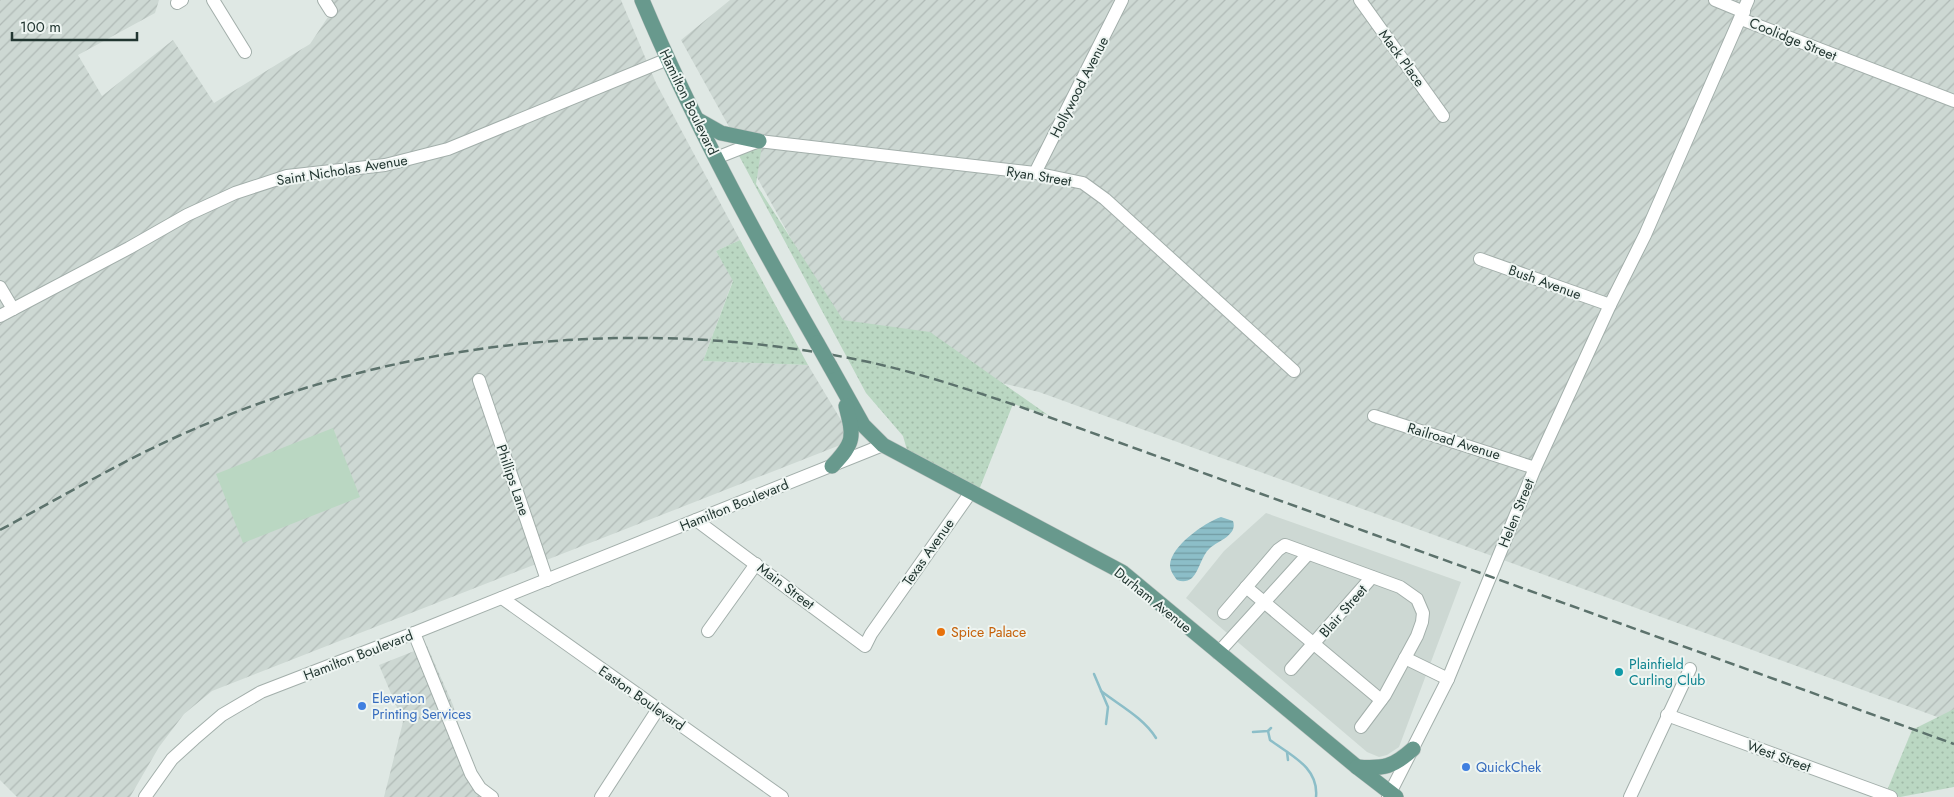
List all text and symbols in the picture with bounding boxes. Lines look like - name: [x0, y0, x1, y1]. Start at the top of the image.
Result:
- scale bar: [12, 10, 138, 42]
- street label: Coolidge Street: [1746, 12, 1840, 66]
- text: 100 m: [20, 16, 61, 38]
- street label: Mack Place: [1374, 25, 1430, 91]
- street label: Hollywood Avenue: [1045, 33, 1113, 141]
- street label: Hamilton Boulevard: [655, 46, 723, 158]
- street label: Saint Nicholas Avenue: [275, 150, 409, 190]
- street label: Ryan Street: [1005, 161, 1074, 191]
- street label: Bush Avenue: [1506, 260, 1584, 304]
- street label: Railroad Avenue: [1405, 417, 1503, 465]
- street label: Phillips Lane: [491, 442, 535, 518]
- street label: Hamilton Boulevard: [677, 474, 791, 536]
- street label: Helen Street: [1493, 475, 1539, 550]
- street label: Texas Avenue: [897, 514, 959, 590]
- street label: Main Street: [753, 558, 819, 614]
- street label: Durham Avenue: [1110, 562, 1196, 638]
- street label: Blair Street: [1315, 580, 1372, 642]
- place label: Spice Palace: [951, 622, 1026, 642]
- street label: Hamilton Boulevard: [300, 625, 416, 685]
- marker: Spice Palace: [935, 626, 947, 638]
- place label: Plainfield Curling Club: [1629, 654, 1705, 690]
- street label: Easton Boulevard: [595, 661, 689, 735]
- marker: Plainfield Curling Club: [1613, 666, 1625, 678]
- place label: Elevation Printing Services: [372, 688, 472, 724]
- marker: Elevation Printing Services: [356, 700, 368, 712]
- street label: West Street: [1744, 735, 1814, 777]
- place label: QuickChek: [1476, 757, 1542, 777]
- marker: QuickChek: [1460, 761, 1472, 773]

